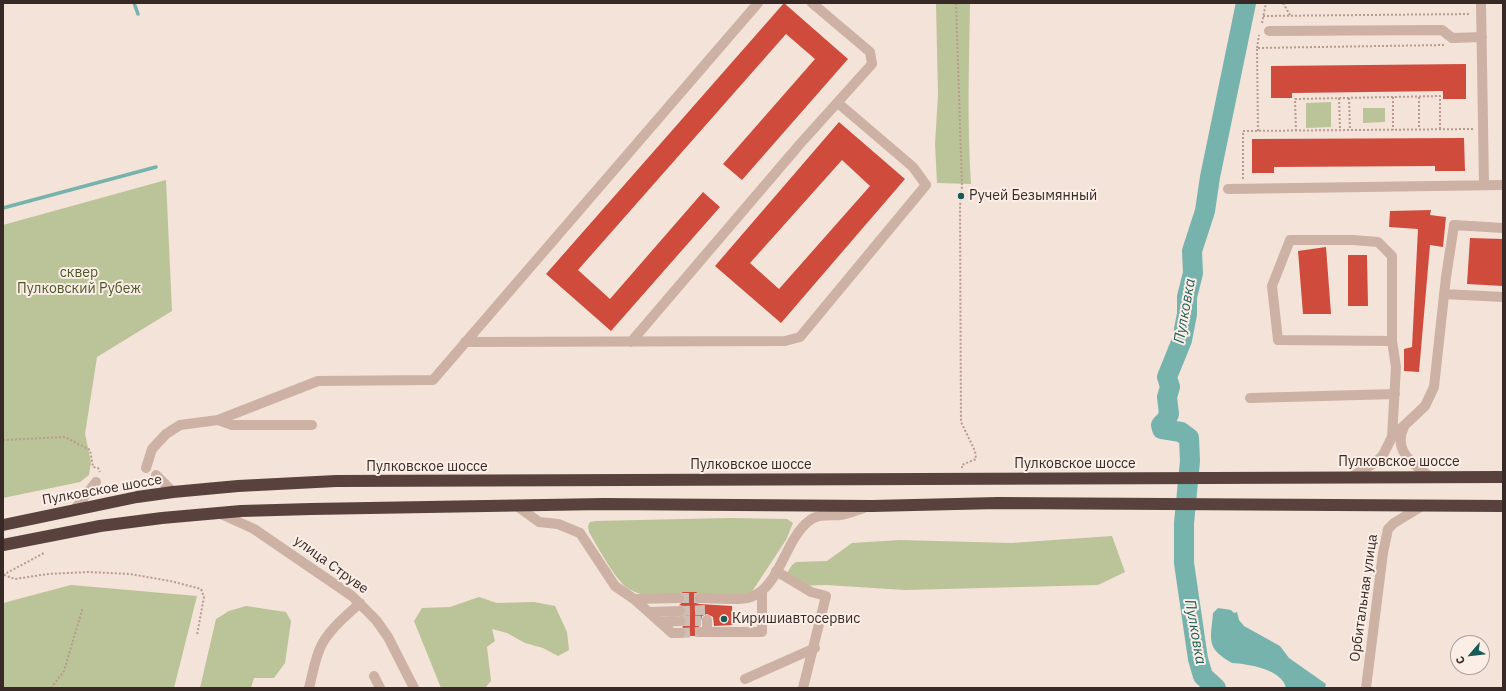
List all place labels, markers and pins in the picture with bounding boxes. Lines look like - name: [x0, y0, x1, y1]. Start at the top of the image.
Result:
- place label: Ручей Безымянный: [969, 188, 1097, 204]
- marker: Ручей Безымянный: [956, 191, 966, 201]
- place label: Киришиавтосервис: [732, 611, 860, 627]
- marker: Киришиавтосервис: [719, 614, 729, 624]

